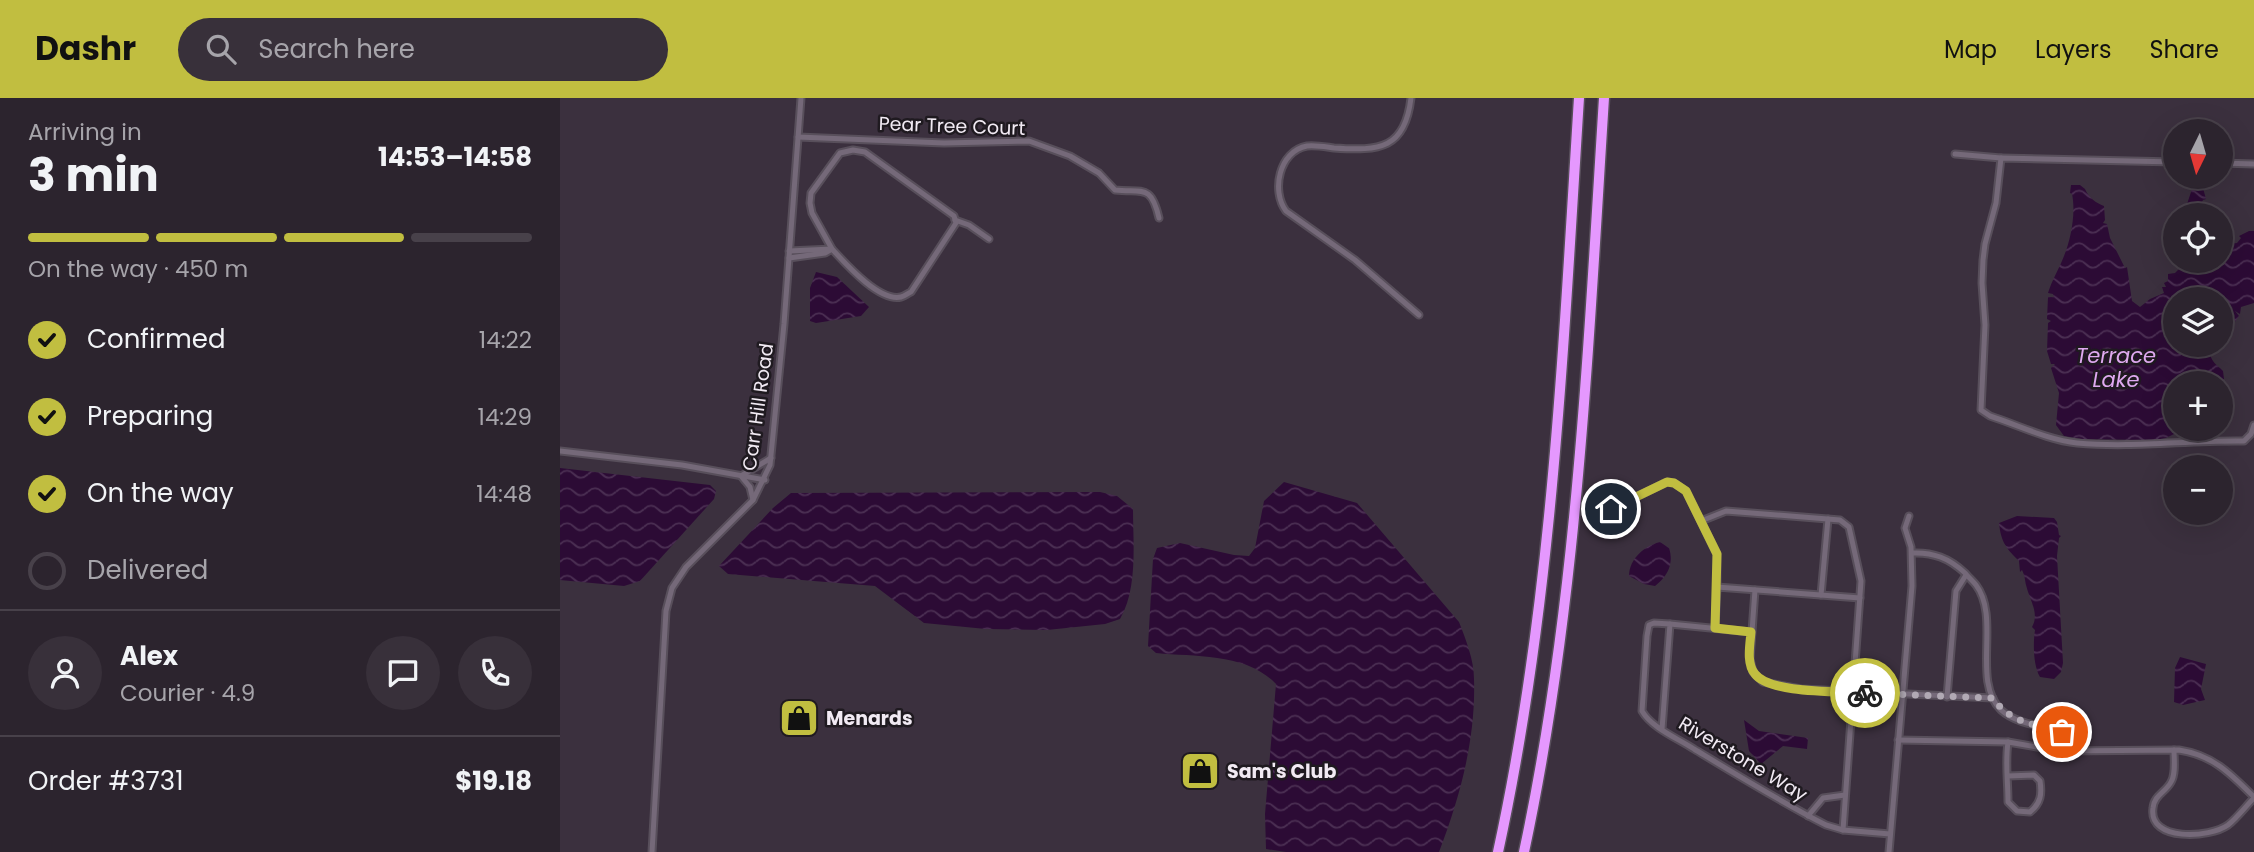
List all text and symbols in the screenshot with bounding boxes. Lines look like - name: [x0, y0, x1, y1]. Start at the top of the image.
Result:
- search box: [178, 18, 668, 81]
- text: Dashr: [35, 25, 136, 72]
- icon: search: [202, 30, 240, 68]
- text: Search here: [258, 31, 415, 67]
- text: Map: [1944, 33, 1997, 66]
- text: Layers: [2035, 33, 2111, 66]
- text: Share: [2149, 33, 2219, 66]
- street label: Pear Tree Court: [878, 110, 1026, 142]
- text: Arriving in: [28, 116, 142, 148]
- north arrow: [2163, 119, 2233, 189]
- map controls: [2163, 119, 2233, 525]
- text: 14:53–14:58: [378, 139, 532, 175]
- text: 3 min: [28, 143, 159, 207]
- button: locate: [2163, 203, 2233, 273]
- text: On the way · 450 m: [28, 253, 248, 285]
- button: layers: [2163, 287, 2233, 357]
- icon: check: [28, 321, 66, 359]
- text: Confirmed: [87, 321, 225, 357]
- text: 14:22: [479, 324, 532, 356]
- water label: Terrace Lake: [2076, 341, 2156, 394]
- street label: Carr Hill Road: [736, 342, 780, 472]
- button: +: [2163, 371, 2233, 441]
- icon: check: [28, 398, 66, 436]
- text: Preparing: [87, 398, 213, 434]
- text: 14:29: [478, 401, 532, 433]
- button: −: [2163, 455, 2233, 525]
- icon: check: [28, 475, 66, 513]
- text: On the way: [87, 475, 234, 511]
- text: 14:48: [476, 478, 532, 510]
- pin: [1581, 479, 1641, 539]
- icon: home: [1592, 490, 1630, 528]
- text: Delivered: [87, 552, 208, 588]
- button: person: [28, 636, 102, 710]
- button: chat: [366, 636, 440, 710]
- button: phone: [458, 636, 532, 710]
- text: Alex: [120, 638, 178, 674]
- courier: [1830, 658, 1900, 728]
- icon: bike: [1846, 674, 1884, 712]
- text: Courier · 4.9: [120, 677, 255, 709]
- shop icon: Menards: [778, 697, 820, 739]
- pin: [2032, 702, 2092, 762]
- place label: Menards: [826, 705, 913, 732]
- street label: Riverstone Way: [1674, 710, 1813, 808]
- icon: bag: [2043, 713, 2081, 751]
- shop icon: Sam's Club: [1179, 750, 1221, 792]
- place label: Sam's Club: [1227, 758, 1336, 785]
- text: Order #3731: [28, 763, 183, 799]
- text: $19.18: [455, 763, 532, 799]

